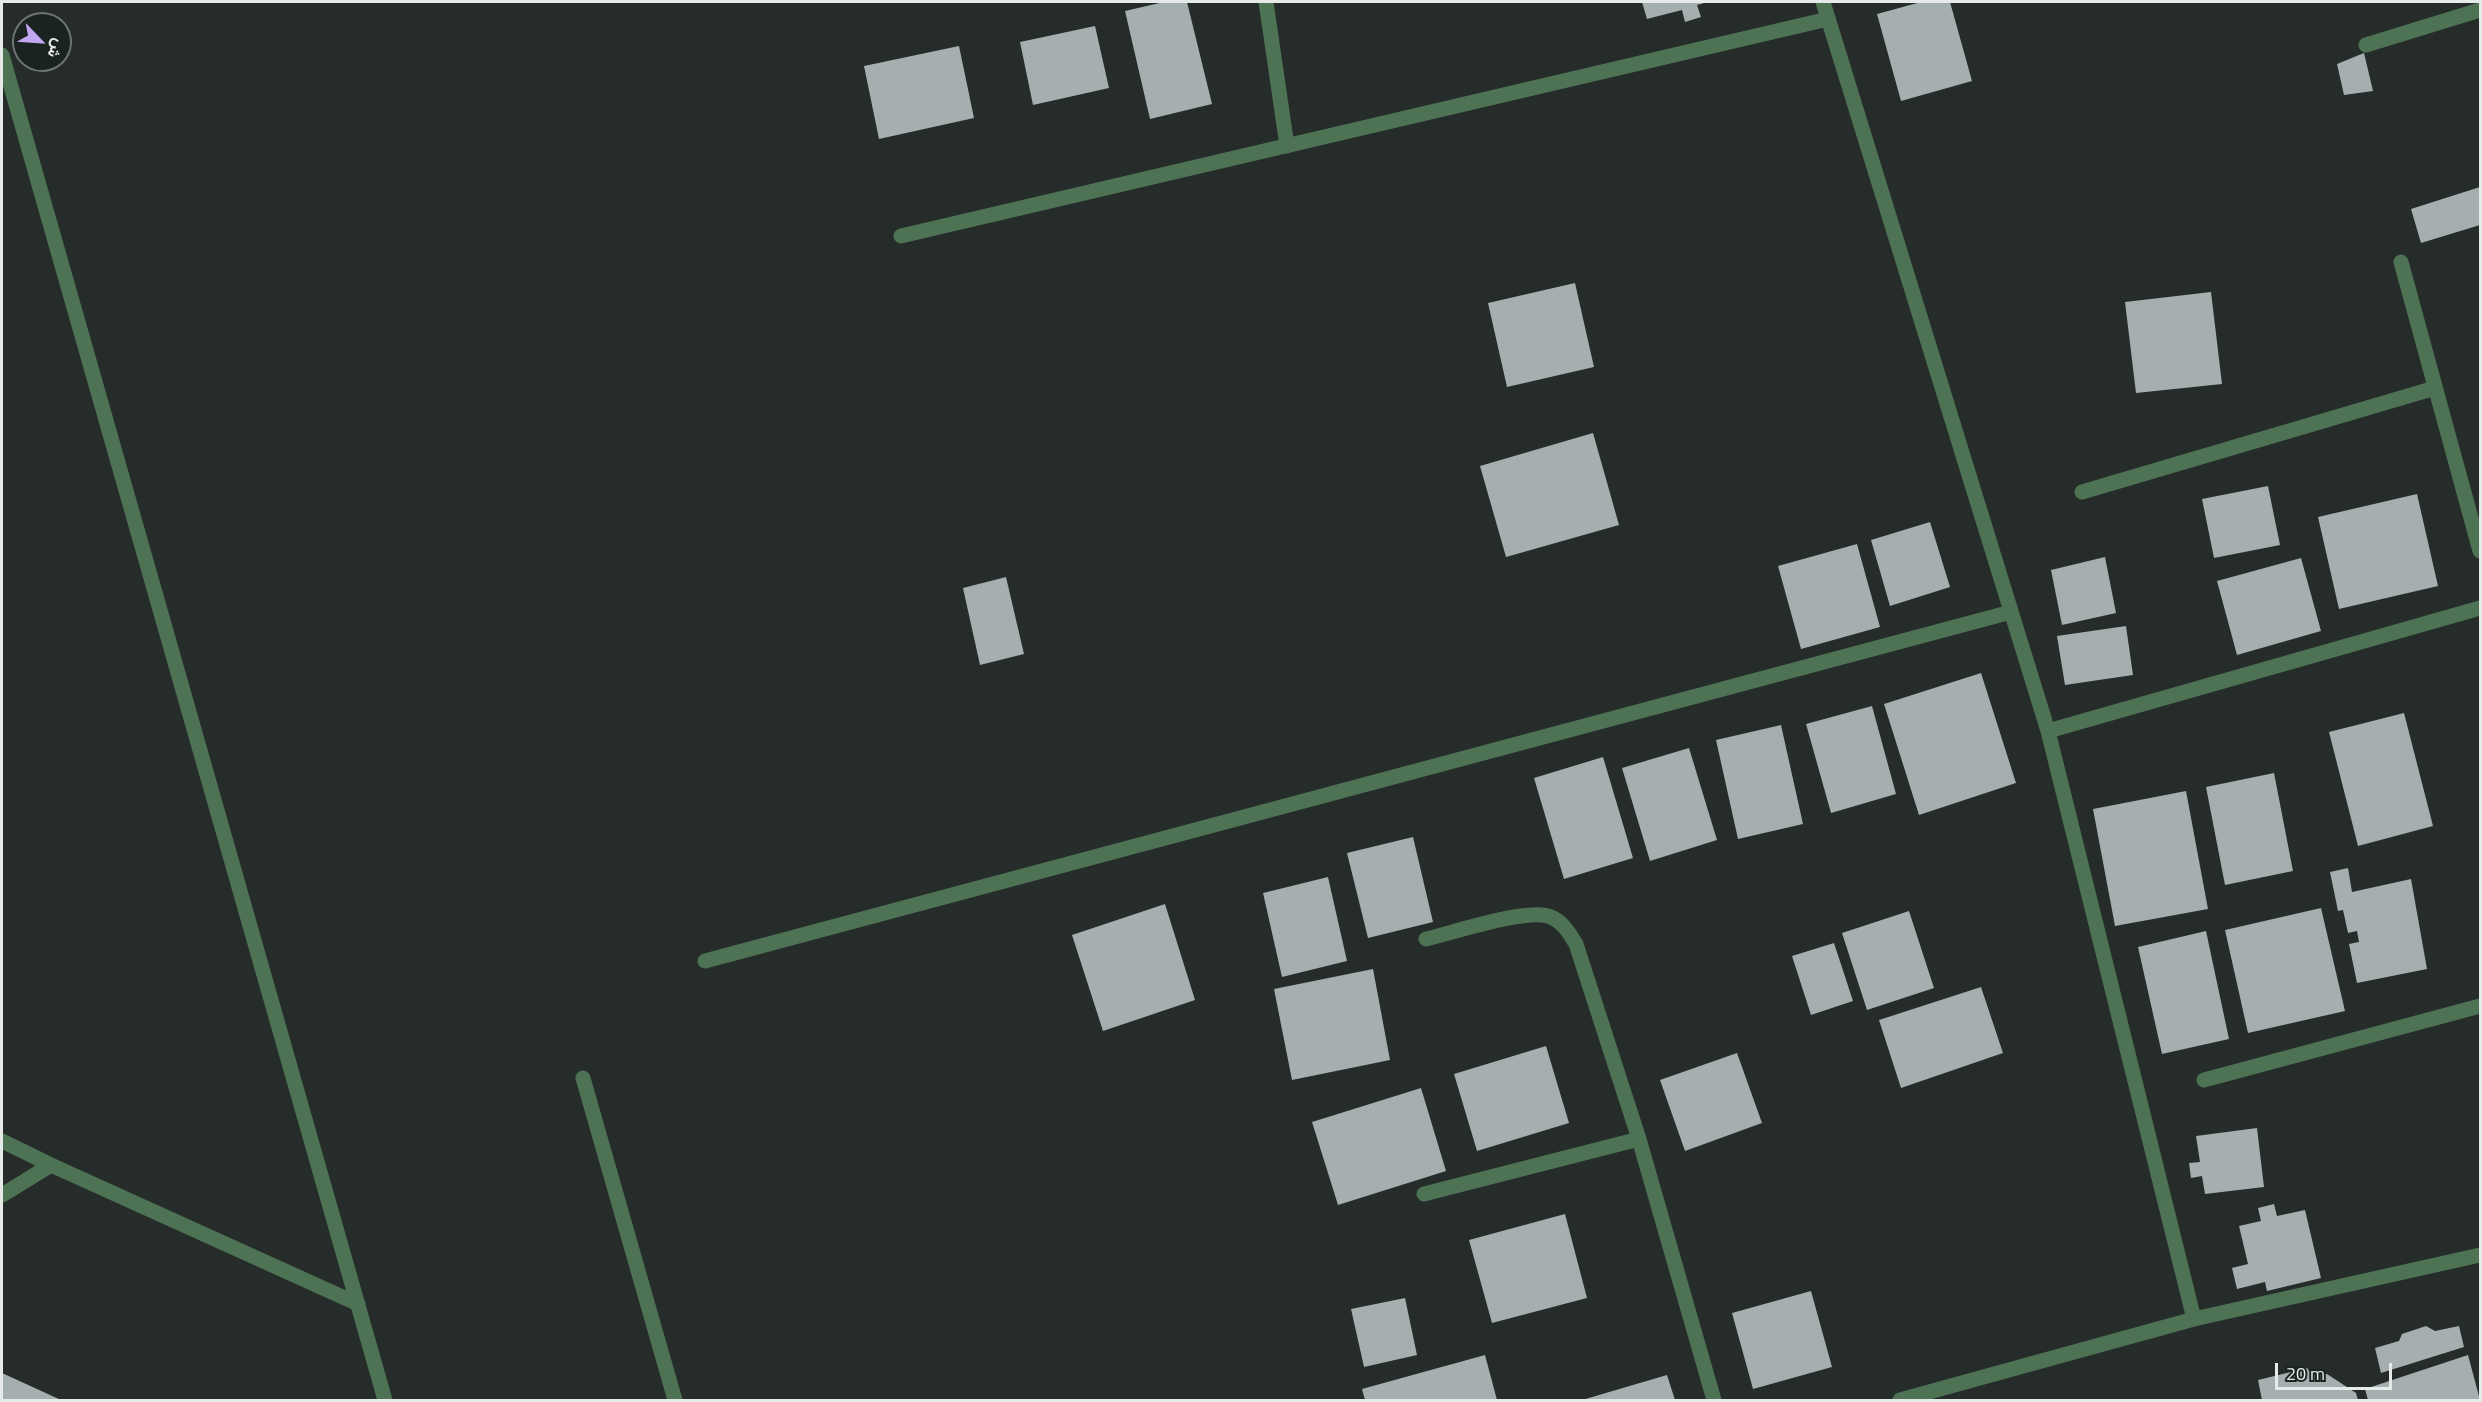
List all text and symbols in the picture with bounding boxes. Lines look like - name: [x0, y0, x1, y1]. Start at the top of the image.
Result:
- north arrow: [12, 12, 72, 72]
- text: ش: [42, 35, 71, 63]
- scale bar: [2278, 1351, 2395, 1389]
- text: 20 m: [2286, 1360, 2325, 1387]

